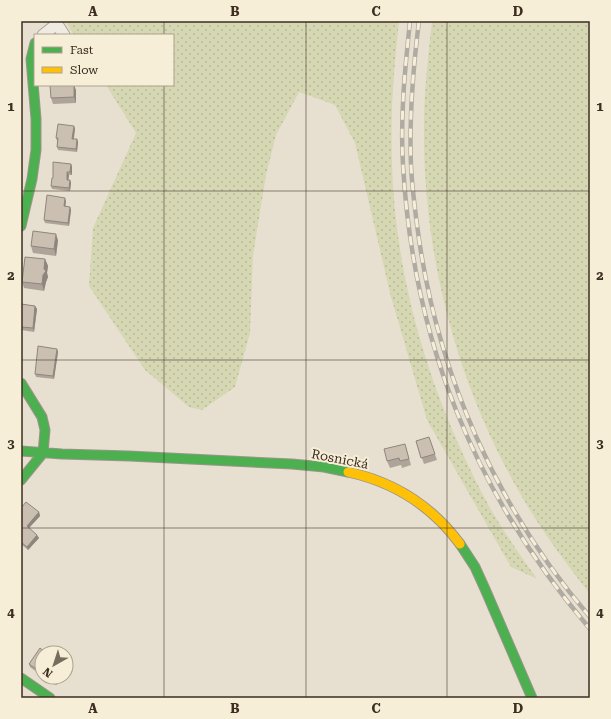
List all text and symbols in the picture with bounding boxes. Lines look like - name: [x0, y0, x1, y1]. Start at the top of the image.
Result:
- text: A: [88, 4, 98, 19]
- text: B: [230, 4, 240, 19]
- text: C: [371, 4, 381, 19]
- text: D: [513, 4, 523, 19]
- legend: [34, 34, 174, 86]
- text: Fast: [70, 43, 94, 57]
- text: Slow: [70, 63, 98, 77]
- text: 1: [7, 99, 15, 114]
- text: 1: [596, 99, 604, 114]
- text: 2: [7, 268, 15, 283]
- text: 2: [596, 268, 604, 283]
- text: 3: [7, 436, 15, 451]
- text: 3: [596, 436, 604, 451]
- street label: Rosnická: [310, 446, 370, 472]
- text: 4: [7, 605, 15, 620]
- text: 4: [596, 605, 604, 620]
- north arrow: [34, 645, 74, 685]
- text: N: [40, 664, 55, 680]
- text: A: [88, 701, 98, 716]
- text: B: [230, 701, 240, 716]
- text: C: [371, 701, 381, 716]
- text: D: [513, 701, 523, 716]

